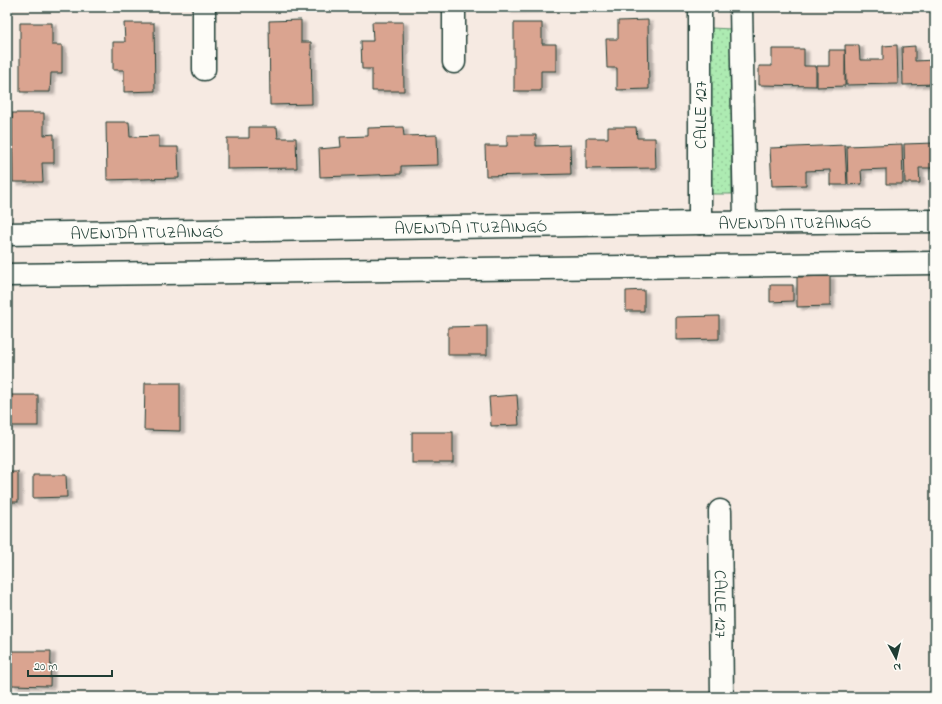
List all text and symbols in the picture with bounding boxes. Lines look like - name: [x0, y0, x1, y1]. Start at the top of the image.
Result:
- street label: CALLE 127: [689, 81, 714, 149]
- street label: AVENIDA ITUZAINGÓ: [718, 211, 872, 237]
- street label: AVENIDA ITUZAINGÓ: [394, 214, 548, 242]
- street label: AVENIDA ITUZAINGÓ: [70, 220, 224, 247]
- street label: CALLE 127: [707, 570, 732, 638]
- north arrow: [876, 638, 916, 678]
- scale bar: [28, 652, 112, 678]
- text: 20 m: [34, 658, 57, 676]
- text: N: [892, 659, 902, 675]

